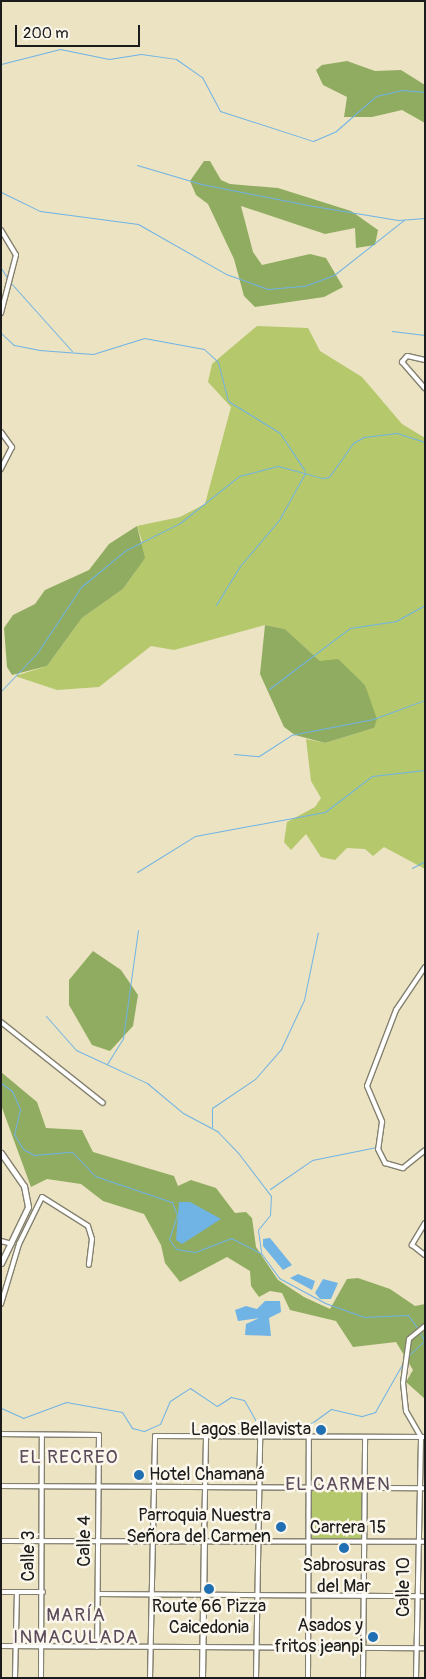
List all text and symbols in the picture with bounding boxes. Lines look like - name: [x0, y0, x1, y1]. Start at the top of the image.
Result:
- scale bar: [18, 15, 142, 47]
- text: 200 m: [23, 24, 68, 43]
- place label: Lagos Bellavista: [191, 1419, 311, 1441]
- marker: Lagos Bellavista: [315, 1424, 327, 1436]
- district label: EL RECREO: [18, 1447, 120, 1469]
- place label: Hotel Chamaná: [149, 1464, 265, 1486]
- marker: Hotel Chamaná: [133, 1469, 145, 1481]
- district label: EL CARMEN: [284, 1474, 392, 1496]
- place label: Parroquia Nuestra Señora del Carmen: [126, 1506, 271, 1548]
- street label: Calle 4: [74, 1515, 96, 1567]
- street label: Carrera 15: [310, 1517, 386, 1539]
- marker: Parroquia Nuestra Señora del Carmen: [275, 1521, 287, 1533]
- street label: Calle 3: [18, 1531, 40, 1581]
- marker: Sabrosuras del Mar: [338, 1542, 350, 1554]
- place label: Sabrosuras del Mar: [302, 1556, 386, 1598]
- street label: Calle 10: [393, 1557, 415, 1617]
- marker: Route 66 Pizza Caicedonia: [203, 1583, 215, 1595]
- place label: Route 66 Pizza Caicedonia: [152, 1597, 266, 1640]
- district label: MARÍA INMACULADA: [12, 1605, 140, 1649]
- place label: Asados y fritos jeanpi: [274, 1616, 363, 1658]
- marker: Asados y fritos jeanpi: [367, 1631, 379, 1643]

